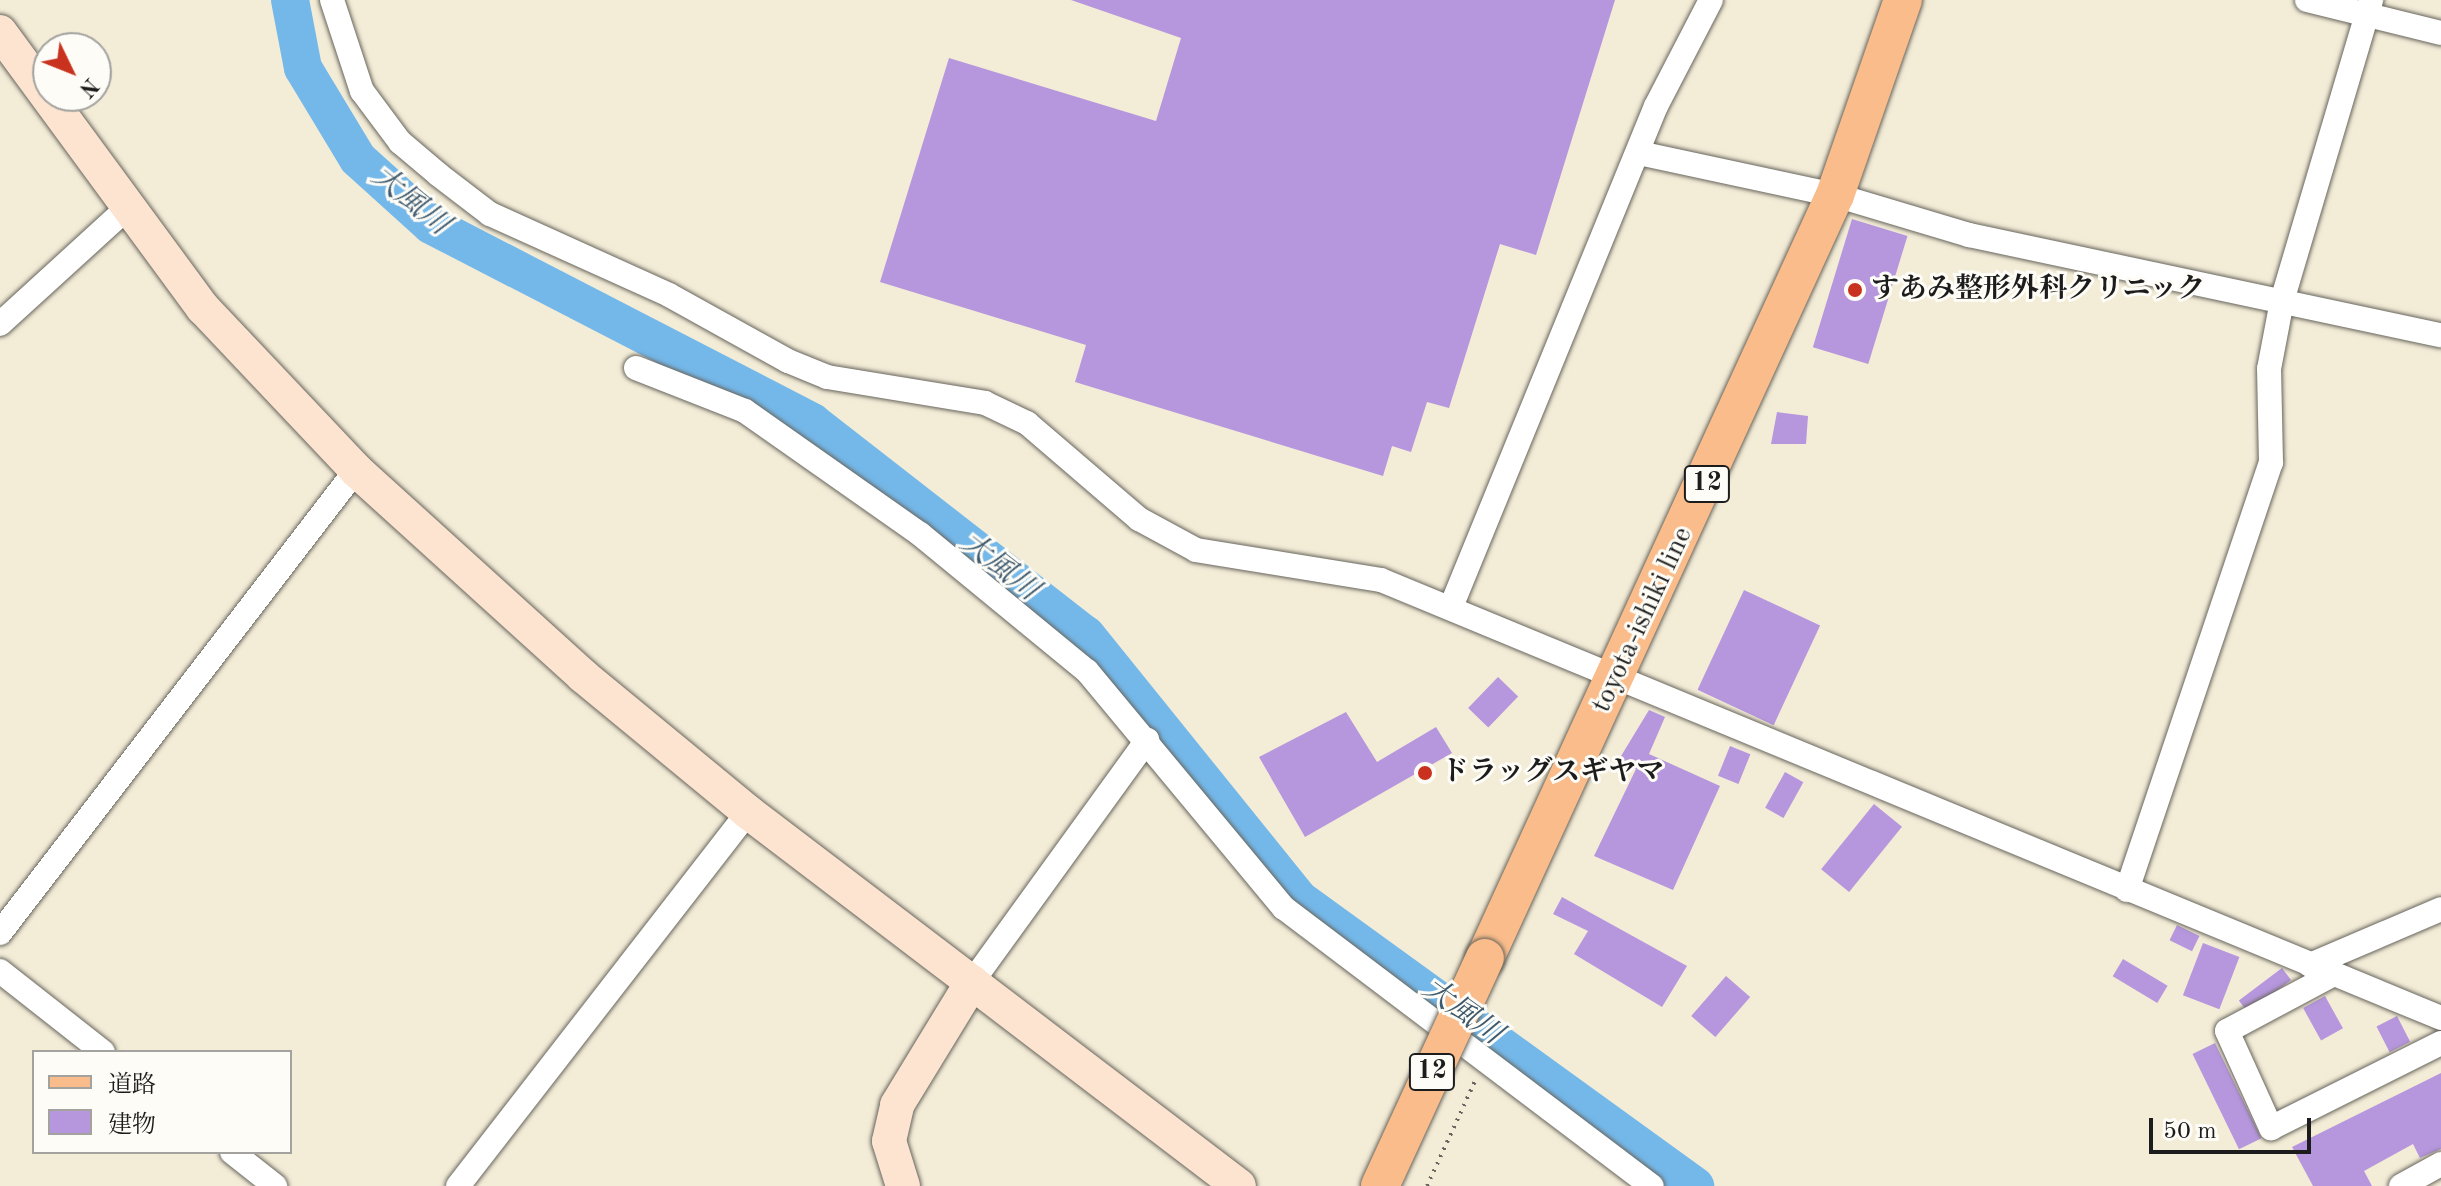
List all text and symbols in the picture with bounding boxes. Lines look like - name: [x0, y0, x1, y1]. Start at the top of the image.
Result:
- north arrow: [32, 32, 112, 112]
- text: N: [74, 73, 102, 101]
- water label: 大風川: [364, 159, 456, 243]
- place label: すあみ整形外科クリニック: [1871, 273, 2207, 307]
- marker: すあみ整形外科クリニック: [1846, 281, 1864, 299]
- road number: 12: [1683, 462, 1731, 506]
- street label: toyota-ishiki line: [1585, 522, 1701, 718]
- water label: 大風川: [952, 525, 1046, 609]
- place label: ドラッグスギヤマ: [1441, 756, 1665, 790]
- marker: ドラッグスギヤマ: [1416, 764, 1434, 782]
- water label: 大風川: [1415, 971, 1509, 1053]
- legend: [32, 1050, 292, 1154]
- road number: 12: [1408, 1050, 1456, 1094]
- text: 道路: [108, 1074, 156, 1098]
- scale bar: [2153, 1102, 2315, 1152]
- text: 建物: [108, 1114, 156, 1138]
- text: 50 m: [2163, 1120, 2217, 1144]

